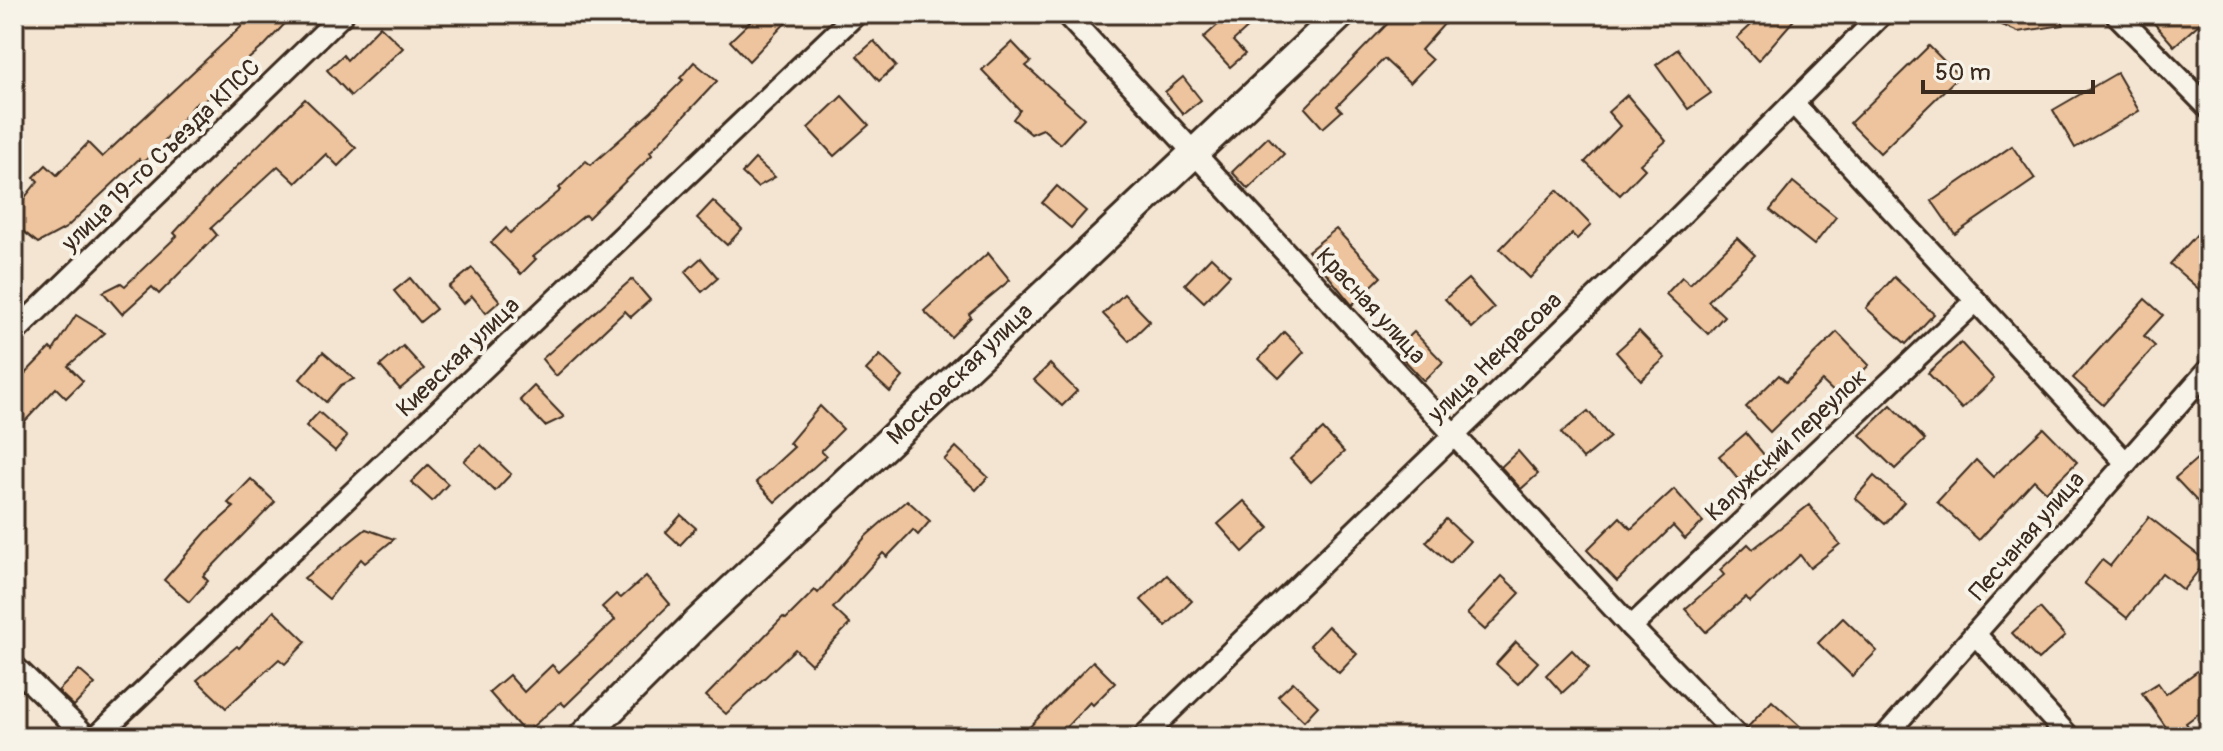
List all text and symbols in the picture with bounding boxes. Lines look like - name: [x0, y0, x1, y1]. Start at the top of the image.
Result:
- scale bar: [1923, 44, 2093, 94]
- street label: улица 19-го Съезда КПСС: [55, 53, 266, 258]
- text: 50 m: [1935, 58, 1991, 87]
- street label: Красная улица: [1310, 242, 1432, 370]
- street label: улица Некрасова: [1421, 286, 1568, 429]
- street label: Киевская улица: [390, 291, 526, 423]
- street label: Московская улица: [881, 297, 1039, 451]
- street label: Калужский переулок: [1699, 363, 1873, 527]
- street label: Песчаная улица: [1963, 466, 2091, 606]

